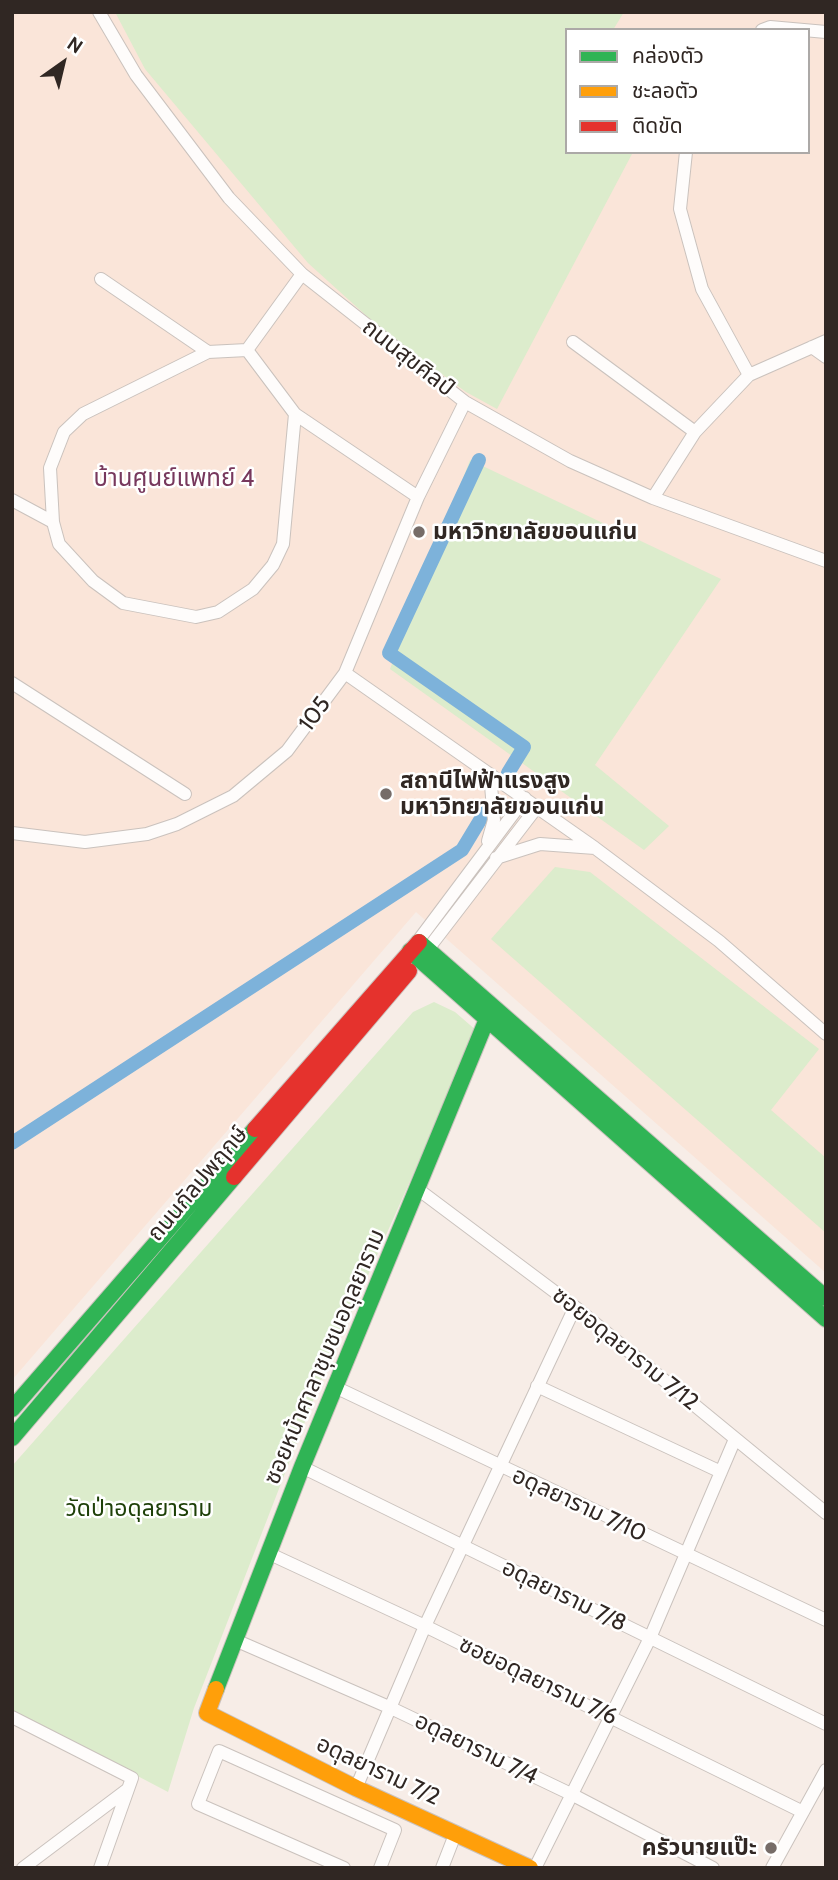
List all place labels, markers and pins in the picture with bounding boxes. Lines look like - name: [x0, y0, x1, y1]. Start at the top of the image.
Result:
- place label: มหาวิทยาลัยขอนแก่น: [433, 518, 637, 546]
- marker: มหาวิทยาลัยขอนแก่น: [411, 524, 427, 540]
- place label: สถานีไฟฟ้าแรงสูง มหาวิทยาลัยขอนแก่น: [400, 767, 604, 821]
- marker: สถานีไฟฟ้าแรงสูง มหาวิทยาลัยขอนแก่น: [378, 786, 394, 802]
- place label: ครัวนายแป๊ะ: [642, 1834, 757, 1862]
- marker: ครัวนายแป๊ะ: [763, 1840, 779, 1856]

